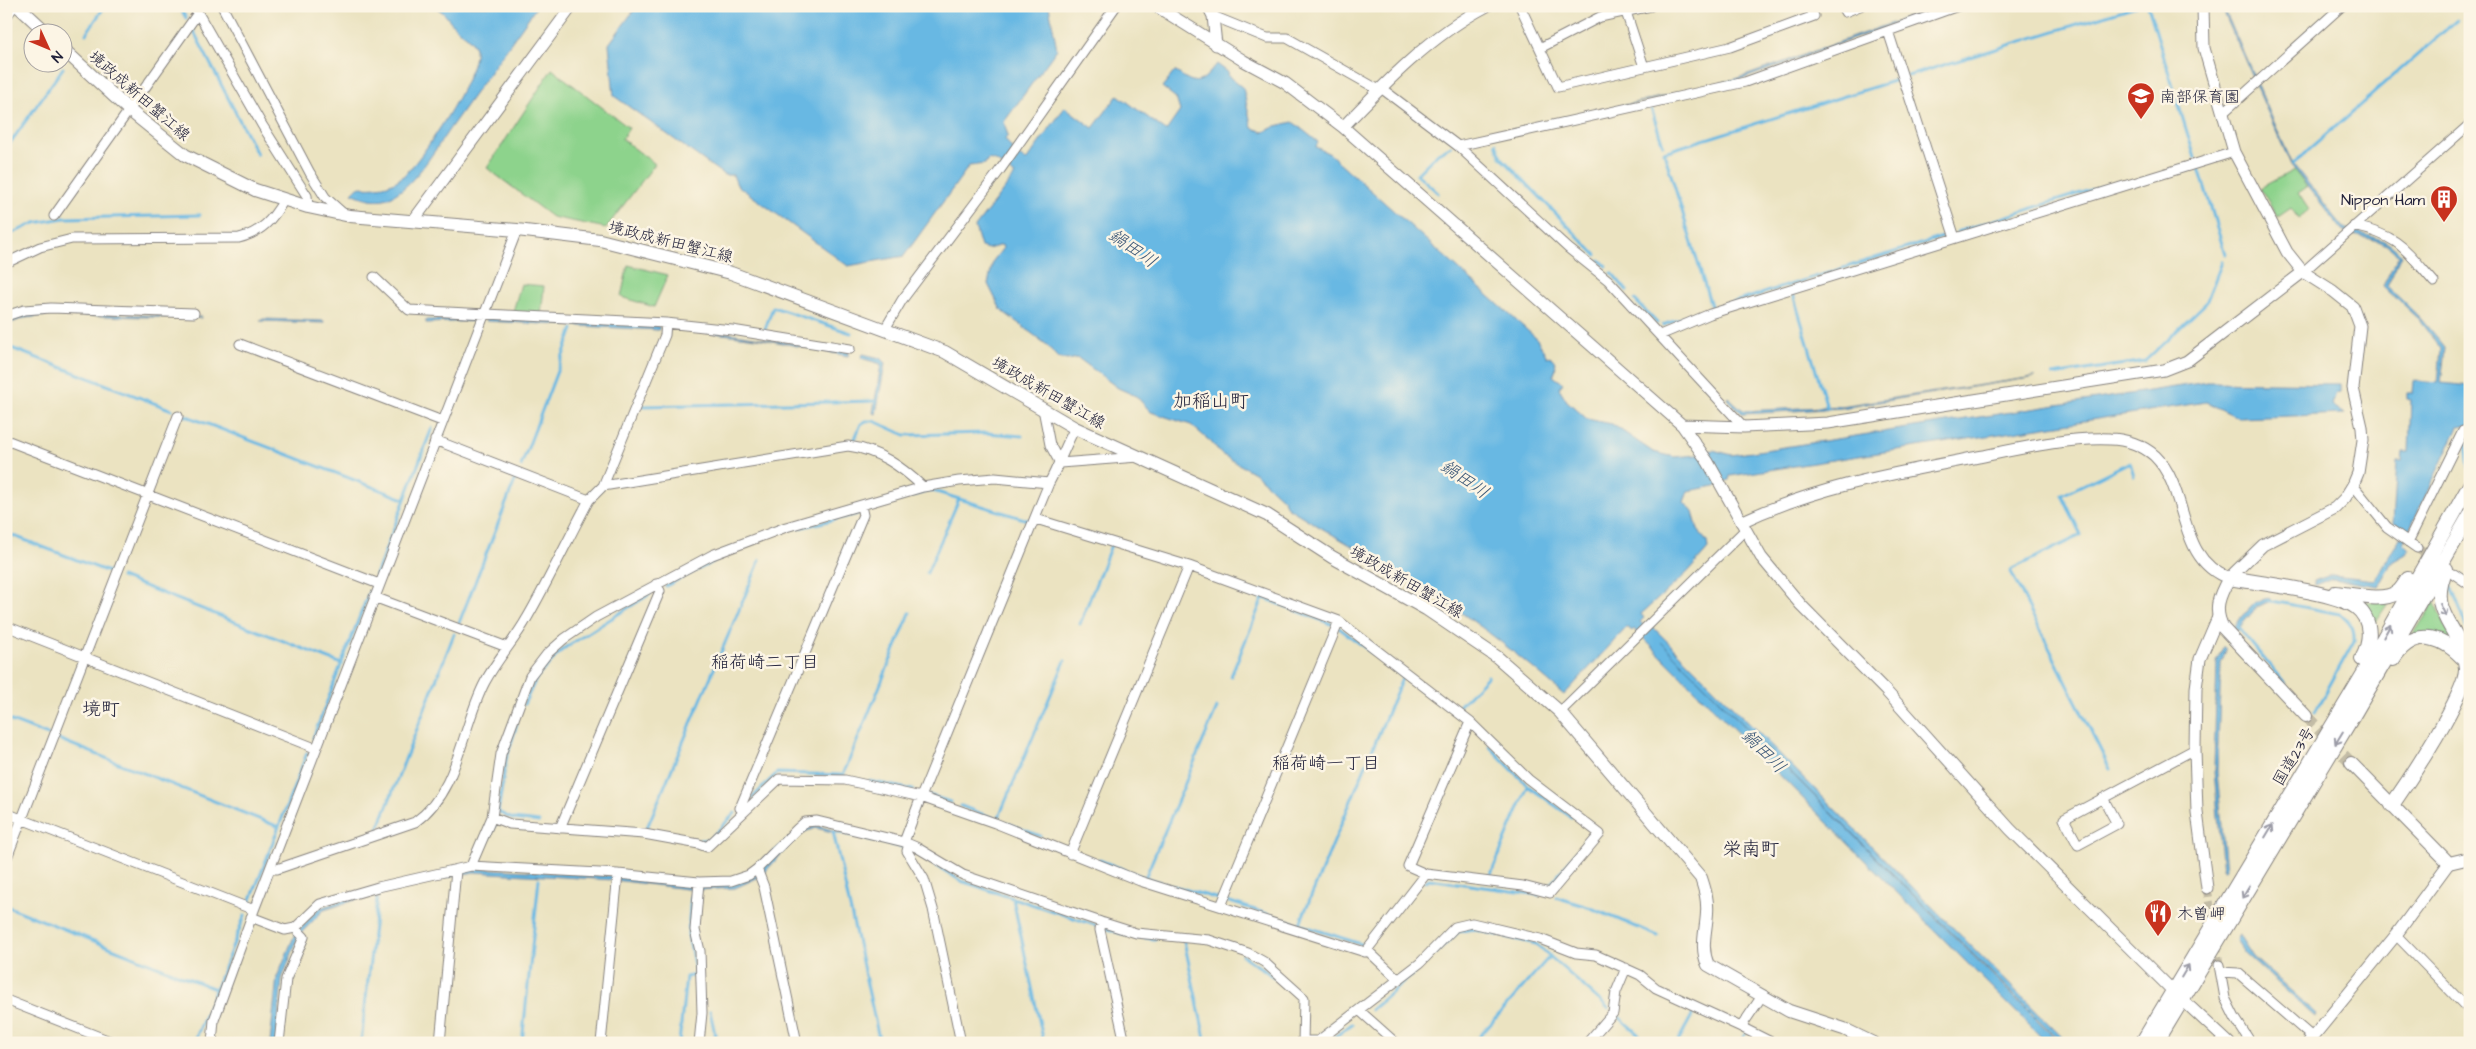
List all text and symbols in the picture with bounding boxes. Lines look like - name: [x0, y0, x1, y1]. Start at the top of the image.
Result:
- north arrow: [22, 22, 72, 72]
- street label: 境政成新田蟹江線: [84, 45, 195, 146]
- text: N: [46, 46, 67, 67]
- school or university icon: 南部保育園: [2126, 81, 2156, 120]
- place label: 南部保育園: [2160, 86, 2240, 108]
- building icon: Nippon Ham: [2429, 184, 2459, 223]
- place label: Nippon Ham: [2341, 189, 2426, 211]
- street label: 境政成新田蟹江線: [606, 216, 736, 268]
- water label: 鍋田川: [1103, 223, 1162, 274]
- street label: 境政成新田蟹江線: [988, 351, 1109, 434]
- district label: 加稲山町: [1173, 388, 1249, 415]
- water label: 鍋田川: [1435, 454, 1494, 505]
- street label: 境政成新田蟹江線: [1346, 540, 1467, 623]
- one-way arrow: [2438, 602, 2448, 617]
- one-way arrow: [2382, 624, 2392, 639]
- district label: 稲荷崎二丁目: [711, 650, 819, 675]
- district label: 境町: [82, 696, 120, 723]
- water label: 鍋田川: [1736, 723, 1792, 779]
- street label: 国道23号: [2268, 723, 2320, 790]
- one-way arrow: [2334, 731, 2344, 745]
- district label: 稲荷崎一丁目: [1272, 751, 1380, 776]
- one-way arrow: [2264, 825, 2274, 839]
- district label: 栄南町: [1722, 836, 1780, 863]
- one-way arrow: [2241, 885, 2251, 899]
- restaurant icon: 木曽岬: [2143, 898, 2173, 937]
- place label: 木曽岬: [2177, 903, 2225, 925]
- one-way arrow: [2181, 964, 2191, 978]

